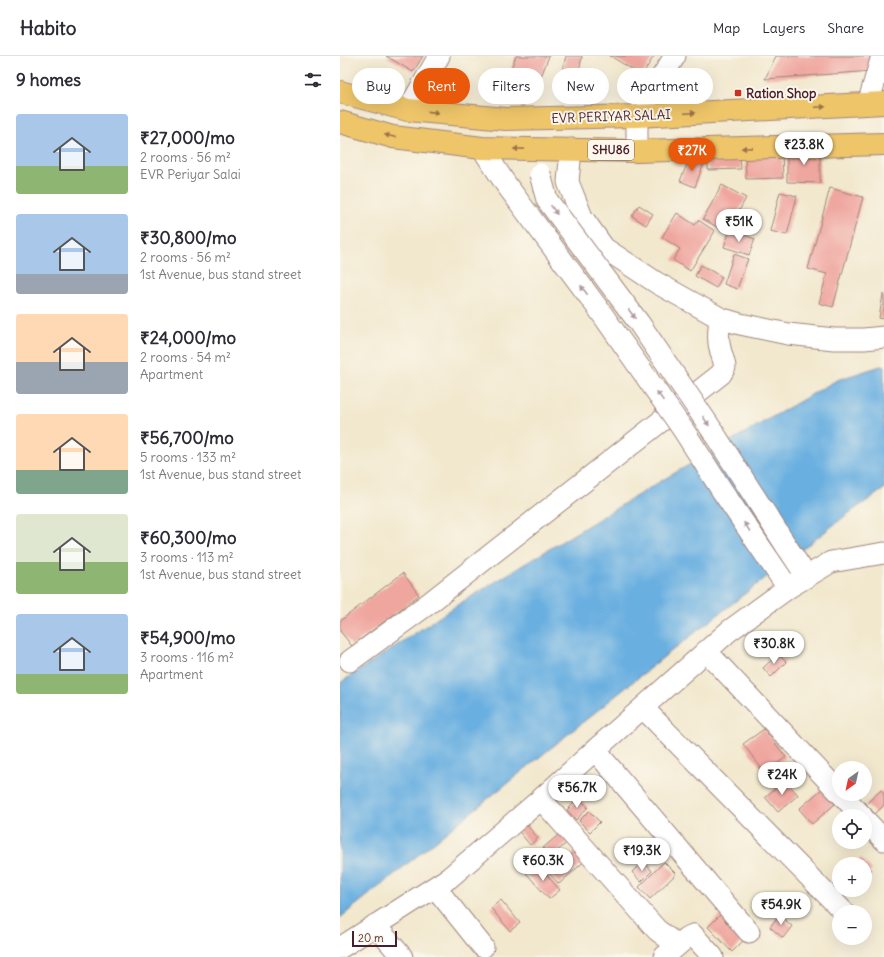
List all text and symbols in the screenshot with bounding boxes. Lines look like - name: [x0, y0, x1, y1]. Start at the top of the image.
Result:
- text: Habito: [20, 16, 76, 40]
- text: Map: [713, 19, 740, 37]
- text: Layers: [762, 19, 805, 37]
- text: Share: [827, 19, 864, 37]
- chip: Buy: [352, 68, 405, 104]
- chip: Rent: [413, 68, 470, 104]
- chip: Filters: [478, 68, 544, 104]
- chip: New: [552, 68, 609, 104]
- chip: Apartment: [617, 68, 713, 104]
- text: 9 homes: [16, 69, 81, 91]
- icon: filters: [302, 69, 324, 91]
- place label: Ration Shop: [746, 85, 817, 102]
- marker: Ration Shop: [733, 88, 743, 98]
- one-way arrow: [814, 103, 826, 110]
- street label: EVR PERIYAR SALAI: [551, 106, 671, 127]
- one-way arrow: [427, 109, 439, 115]
- one-way arrow: [684, 110, 696, 117]
- text: ₹27,000/mo: [140, 127, 235, 149]
- icon: home: [48, 130, 96, 178]
- pin: ₹23.8K: [771, 132, 837, 166]
- one-way arrow: [384, 133, 396, 139]
- text: ₹23.8K: [784, 136, 824, 153]
- pin: ₹27K: [668, 138, 716, 172]
- road number: SHU86: [588, 140, 634, 160]
- text: ₹27K: [678, 142, 706, 159]
- one-way arrow: [741, 144, 753, 151]
- one-way arrow: [512, 146, 525, 152]
- text: 2 rooms · 56 m²: [140, 149, 231, 166]
- text: EVR Periyar Salai: [140, 166, 241, 183]
- one-way arrow: [550, 205, 558, 215]
- pin: ₹51K: [715, 209, 763, 243]
- text: ₹51K: [725, 213, 753, 230]
- text: ₹30,800/mo: [140, 227, 237, 249]
- icon: home: [48, 230, 96, 278]
- text: 2 rooms · 56 m²: [140, 249, 231, 266]
- text: 1st Avenue, bus stand street: [140, 266, 301, 283]
- one-way arrow: [580, 284, 588, 295]
- one-way arrow: [628, 309, 636, 319]
- text: ₹24,000/mo: [140, 327, 236, 349]
- icon: home: [48, 330, 96, 378]
- text: 2 rooms · 54 m²: [140, 349, 231, 366]
- text: Apartment: [140, 366, 203, 383]
- one-way arrow: [656, 391, 664, 401]
- one-way arrow: [702, 416, 710, 426]
- text: ₹56,700/mo: [140, 427, 234, 449]
- icon: home: [48, 430, 96, 478]
- text: 5 rooms · 133 m²: [140, 449, 236, 466]
- text: 1st Avenue, bus stand street: [140, 466, 301, 483]
- one-way arrow: [743, 522, 751, 533]
- text: ₹60,300/mo: [140, 527, 237, 549]
- icon: home: [48, 530, 96, 578]
- text: 3 rooms · 113 m²: [140, 549, 234, 566]
- text: 1st Avenue, bus stand street: [140, 566, 301, 583]
- text: ₹54,900/mo: [140, 627, 235, 649]
- icon: home: [48, 630, 96, 678]
- pin: ₹30.8K: [741, 631, 807, 665]
- text: ₹30.8K: [753, 635, 795, 652]
- text: 3 rooms · 116 m²: [140, 649, 234, 666]
- text: Apartment: [140, 666, 203, 683]
- north arrow: [832, 761, 872, 801]
- map controls: [832, 761, 872, 945]
- pin: ₹24K: [758, 762, 806, 796]
- text: ₹24K: [767, 766, 797, 783]
- pin: ₹56.7K: [544, 775, 610, 809]
- text: ₹56.7K: [557, 779, 597, 796]
- button: locate: [832, 809, 872, 849]
- pin: ₹19.3K: [609, 838, 675, 872]
- text: ₹19.3K: [623, 842, 661, 859]
- pin: ₹60.3K: [510, 848, 576, 882]
- text: ₹60.3K: [522, 852, 564, 869]
- button: +: [832, 857, 872, 897]
- pin: ₹54.9K: [748, 892, 814, 926]
- text: ₹54.9K: [761, 896, 801, 913]
- button: −: [832, 905, 872, 945]
- scale bar: [352, 929, 397, 948]
- text: 20 m: [358, 931, 384, 945]

